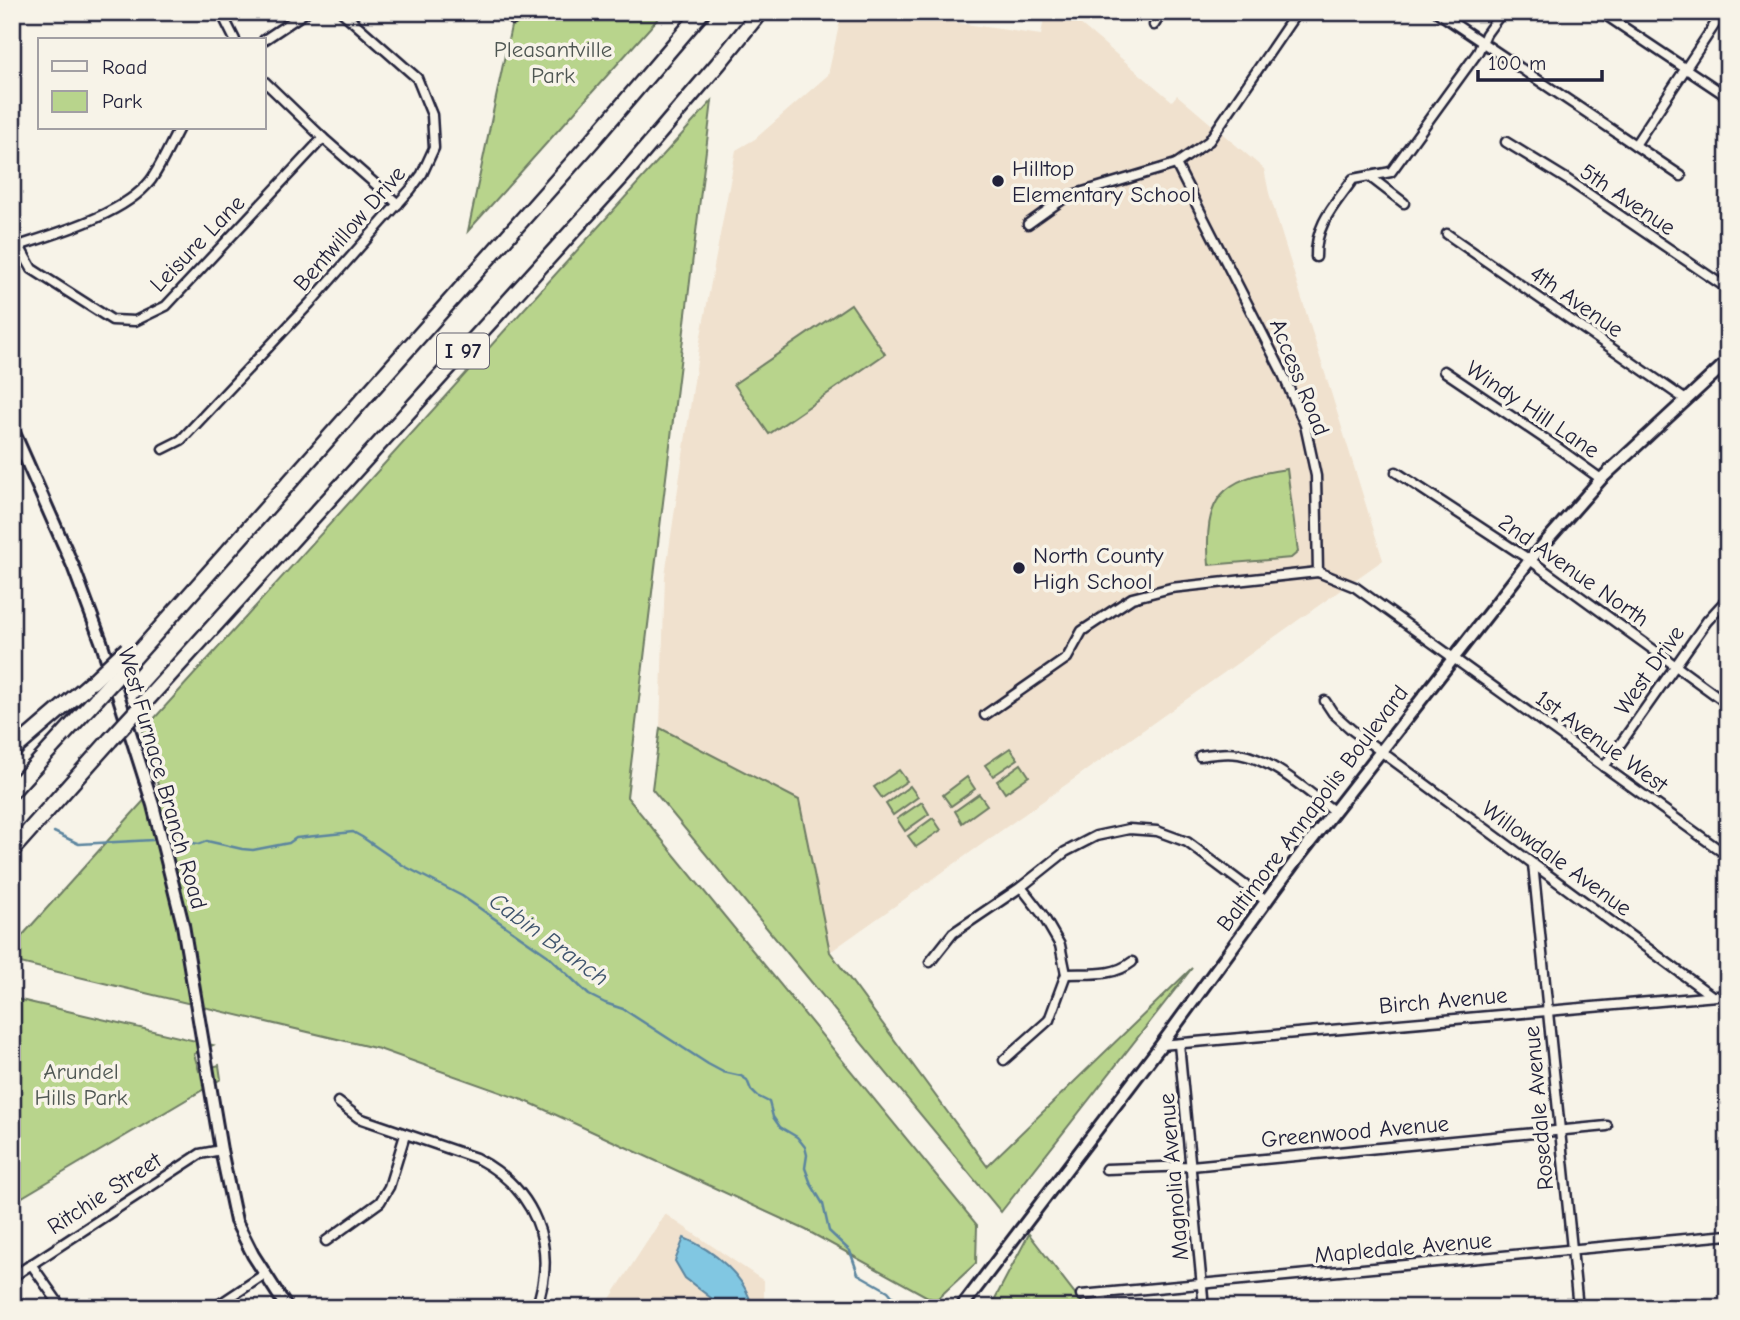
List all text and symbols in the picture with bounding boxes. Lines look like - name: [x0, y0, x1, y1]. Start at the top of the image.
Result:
- park label: Pleasantville Park: [494, 36, 612, 89]
- legend: [38, 38, 266, 130]
- scale bar: [1478, 38, 1602, 82]
- text: 100 m: [1488, 51, 1546, 75]
- text: Road: [102, 55, 147, 79]
- text: Park: [102, 89, 142, 113]
- place label: Hilltop Elementary School: [1012, 155, 1196, 208]
- street label: 5th Avenue: [1575, 158, 1680, 241]
- street label: Bentwillow Drive: [288, 160, 411, 296]
- marker: Hilltop Elementary School: [990, 173, 1006, 189]
- street label: Leisure Lane: [144, 189, 250, 297]
- street label: 4th Avenue: [1525, 259, 1629, 343]
- street label: Access Road: [1264, 315, 1335, 440]
- road number: I 97: [437, 334, 489, 368]
- street label: Windy Hill Lane: [1461, 355, 1604, 464]
- street label: 2nd Avenue North: [1493, 508, 1654, 632]
- place label: North County High School: [1033, 542, 1164, 595]
- marker: North County High School: [1011, 560, 1027, 576]
- street label: West Drive: [1609, 620, 1690, 720]
- street label: West Furnace Branch Road: [112, 644, 213, 912]
- street label: Baltimore Annapolis Boulevard: [1211, 680, 1414, 937]
- street label: 1st Avenue West: [1530, 684, 1674, 799]
- street label: Willowdale Avenue: [1476, 795, 1637, 922]
- water label: Cabin Branch: [484, 886, 614, 992]
- street label: Birch Avenue: [1378, 981, 1509, 1020]
- street label: Rosedale Avenue: [1518, 1025, 1559, 1191]
- park label: Arundel Hills Park: [34, 1058, 128, 1111]
- street label: Magnolia Avenue: [1153, 1092, 1194, 1262]
- street label: Greenwood Avenue: [1260, 1110, 1450, 1153]
- street label: Ritchie Street: [42, 1146, 167, 1240]
- street label: Mapledale Avenue: [1313, 1226, 1493, 1269]

